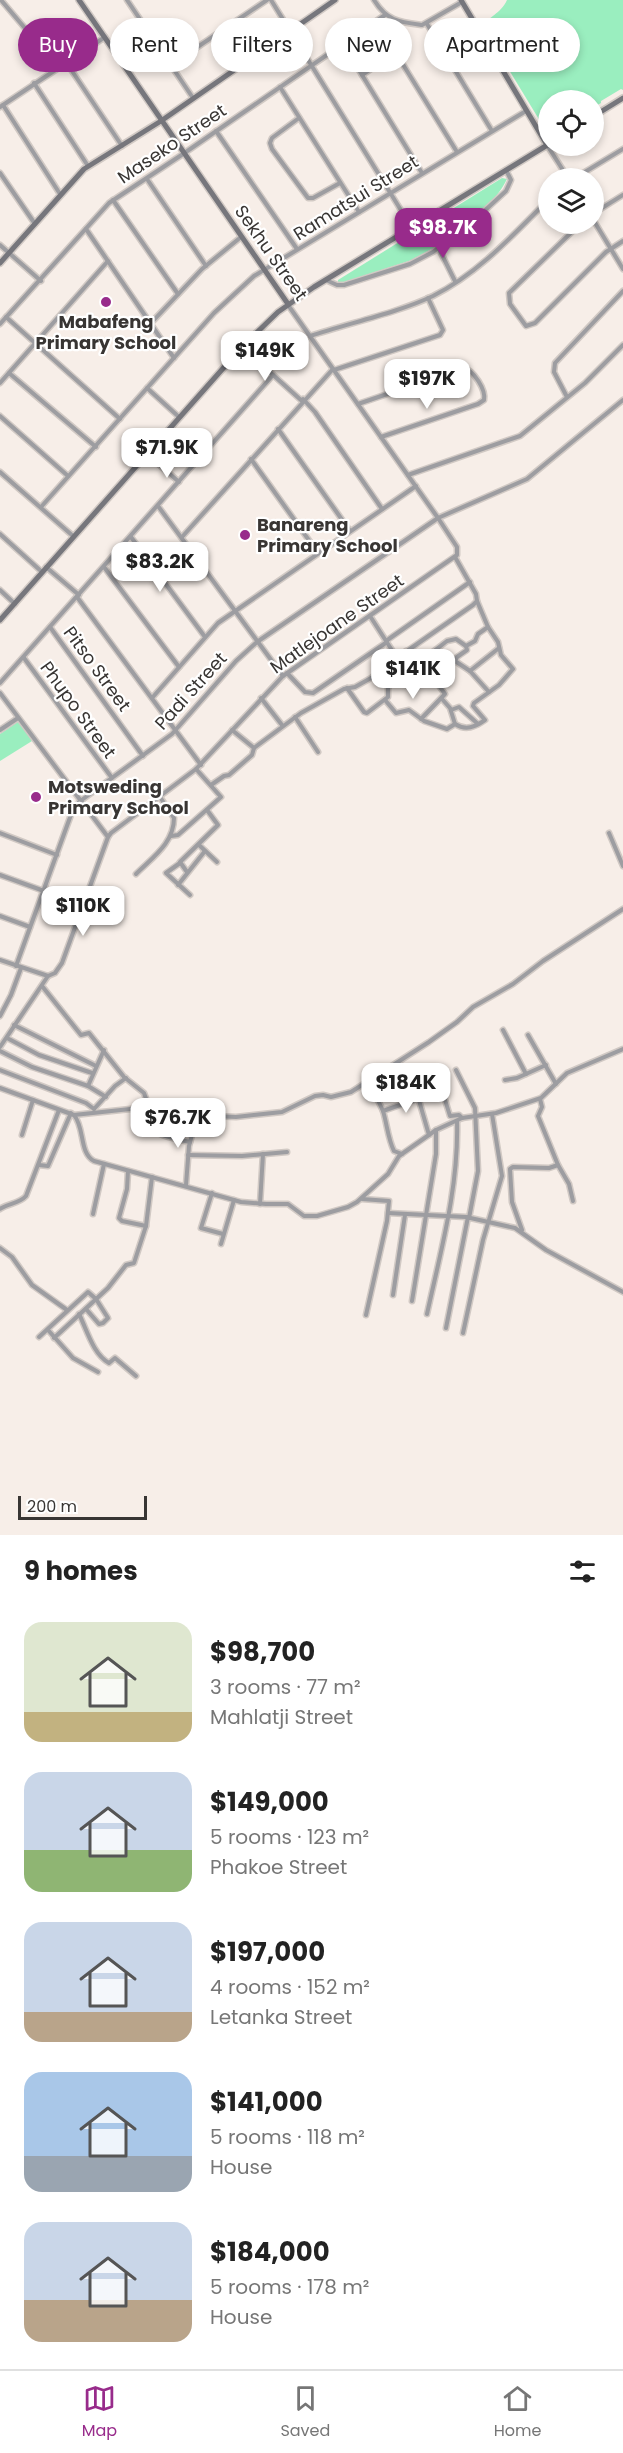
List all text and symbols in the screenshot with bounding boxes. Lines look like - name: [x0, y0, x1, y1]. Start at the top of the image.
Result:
- chip: Buy: [18, 18, 98, 72]
- chip: Rent: [110, 18, 199, 72]
- chip: Filters: [211, 18, 313, 72]
- chip: New: [325, 18, 412, 72]
- chip: Apartment: [424, 18, 580, 72]
- map controls: [538, 90, 604, 234]
- button: locate: [538, 90, 604, 156]
- street label: Maseko Street: [112, 98, 231, 189]
- street label: Ramatsui Street: [288, 149, 423, 246]
- button: layers: [538, 168, 604, 234]
- street label: Sekhu Street: [229, 200, 314, 306]
- pin: $98.7K: [394, 208, 492, 259]
- text: $98.7K: [409, 213, 477, 241]
- marker: Mabafeng Primary School: [99, 295, 113, 309]
- place label: Mabafeng Primary School: [36, 309, 176, 355]
- pin: $149K: [223, 331, 307, 382]
- text: $149K: [235, 336, 295, 364]
- pin: $197K: [385, 359, 469, 410]
- text: $197K: [398, 364, 456, 392]
- pin: $71.9K: [118, 428, 216, 479]
- text: $71.9K: [135, 433, 199, 461]
- place label: Banareng Primary School: [257, 512, 398, 558]
- marker: Banareng Primary School: [238, 528, 252, 542]
- pin: $83.2K: [111, 542, 209, 593]
- text: $83.2K: [125, 547, 195, 575]
- street label: Matlejoane Street: [265, 568, 409, 679]
- street label: Pitso Street: [58, 621, 137, 716]
- street label: Padi Street: [149, 646, 232, 735]
- pin: $141K: [371, 649, 455, 700]
- text: $141K: [385, 654, 441, 682]
- street label: Phupo Street: [35, 656, 122, 763]
- place label: Motsweding Primary School: [48, 774, 189, 820]
- marker: Motsweding Primary School: [29, 790, 43, 804]
- pin: $110K: [41, 886, 125, 937]
- text: $110K: [55, 891, 111, 919]
- pin: $184K: [364, 1063, 448, 1114]
- text: $184K: [375, 1068, 437, 1096]
- pin: $76.7K: [129, 1098, 227, 1149]
- text: $76.7K: [145, 1103, 211, 1131]
- scale bar: [18, 1493, 147, 1520]
- text: 200 m: [27, 1495, 77, 1518]
- text: 9 homes: [24, 1553, 138, 1589]
- icon: filters: [566, 1555, 599, 1588]
- text: $98,700: [210, 1634, 315, 1670]
- icon: home: [72, 1646, 144, 1718]
- text: 3 rooms · 77 m²: [210, 1673, 361, 1701]
- text: Mahlatji Street: [210, 1703, 353, 1731]
- text: $149,000: [210, 1784, 329, 1820]
- icon: home: [72, 1796, 144, 1868]
- text: 5 rooms · 123 m²: [210, 1823, 369, 1851]
- text: Phakoe Street: [210, 1853, 347, 1881]
- text: $197,000: [210, 1934, 325, 1970]
- icon: home: [72, 1946, 144, 2018]
- text: 4 rooms · 152 m²: [210, 1973, 370, 2001]
- text: Letanka Street: [210, 2003, 352, 2031]
- text: $141,000: [210, 2084, 323, 2120]
- icon: home: [72, 2096, 144, 2168]
- text: 5 rooms · 118 m²: [210, 2123, 365, 2151]
- text: House: [210, 2153, 272, 2181]
- text: $184,000: [210, 2234, 330, 2270]
- icon: home: [72, 2246, 144, 2318]
- text: 5 rooms · 178 m²: [210, 2273, 369, 2301]
- text: House: [210, 2303, 272, 2331]
- tab: Map: [82, 2382, 117, 2443]
- tab: Saved: [280, 2382, 330, 2443]
- tab: Home: [494, 2382, 541, 2443]

